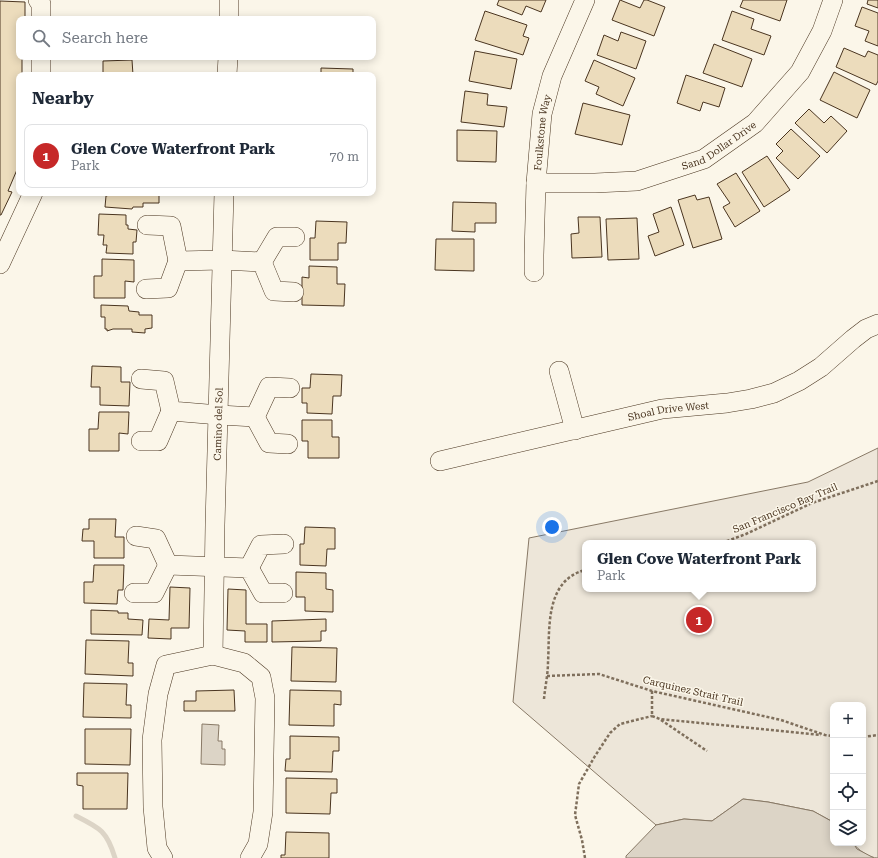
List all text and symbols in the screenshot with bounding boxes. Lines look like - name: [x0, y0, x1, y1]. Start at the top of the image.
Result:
- search box: [16, 16, 376, 60]
- icon: search: [30, 27, 52, 49]
- text: Search here: [62, 29, 148, 47]
- text: Nearby: [32, 88, 94, 108]
- street label: Foulkstone Way: [532, 93, 553, 171]
- street label: Sand Dollar Drive: [680, 118, 758, 171]
- text: Glen Cove Waterfront Park: [71, 140, 275, 158]
- text: 1: [42, 149, 50, 164]
- text: 70 m: [329, 149, 359, 164]
- text: Park: [71, 158, 100, 173]
- street label: Camino del Sol: [211, 387, 224, 461]
- street label: Shoal Drive West: [627, 399, 710, 422]
- street label: San Francisco Bay Trail: [731, 481, 839, 535]
- your location: [542, 517, 562, 537]
- popup: [582, 540, 816, 592]
- text: Glen Cove Waterfront Park: [597, 550, 801, 568]
- text: Park: [597, 568, 626, 583]
- pin: 1: [686, 605, 712, 635]
- street label: Carquinez Strait Trail: [642, 674, 744, 708]
- map controls: [830, 702, 866, 846]
- button: +: [830, 702, 866, 738]
- button: −: [830, 738, 866, 774]
- button: locate: [830, 774, 866, 810]
- button: layers: [830, 810, 866, 846]

